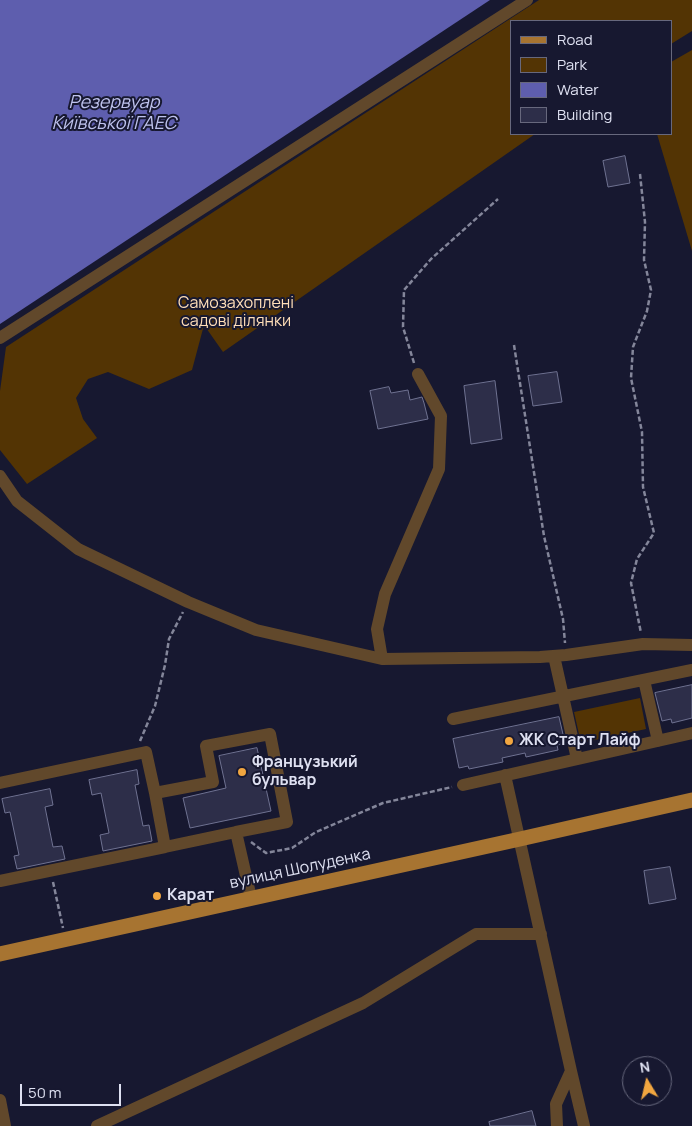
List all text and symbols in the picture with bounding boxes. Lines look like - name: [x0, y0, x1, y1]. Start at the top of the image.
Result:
- legend: [510, 20, 672, 135]
- text: Road: [557, 29, 593, 50]
- text: Park: [557, 54, 587, 75]
- text: Water: [557, 79, 599, 100]
- water label: Резервуар Київської ГАЕС: [52, 92, 176, 134]
- text: Building: [557, 104, 612, 125]
- park label: Самозахоплені садові ділянки: [178, 294, 294, 332]
- place label: ЖК Старт Лайф: [519, 731, 641, 751]
- marker: ЖК Старт Лайф: [503, 735, 515, 747]
- place label: Французький бульвар: [252, 753, 358, 791]
- marker: Французький бульвар: [236, 766, 248, 778]
- street label: вулиця Шолуденка: [228, 845, 372, 893]
- place label: Карат: [167, 886, 214, 906]
- marker: Карат: [151, 890, 163, 902]
- north arrow: [622, 1056, 672, 1106]
- text: N: [638, 1057, 651, 1077]
- scale bar: [22, 1074, 124, 1106]
- text: 50 m: [28, 1082, 62, 1103]

